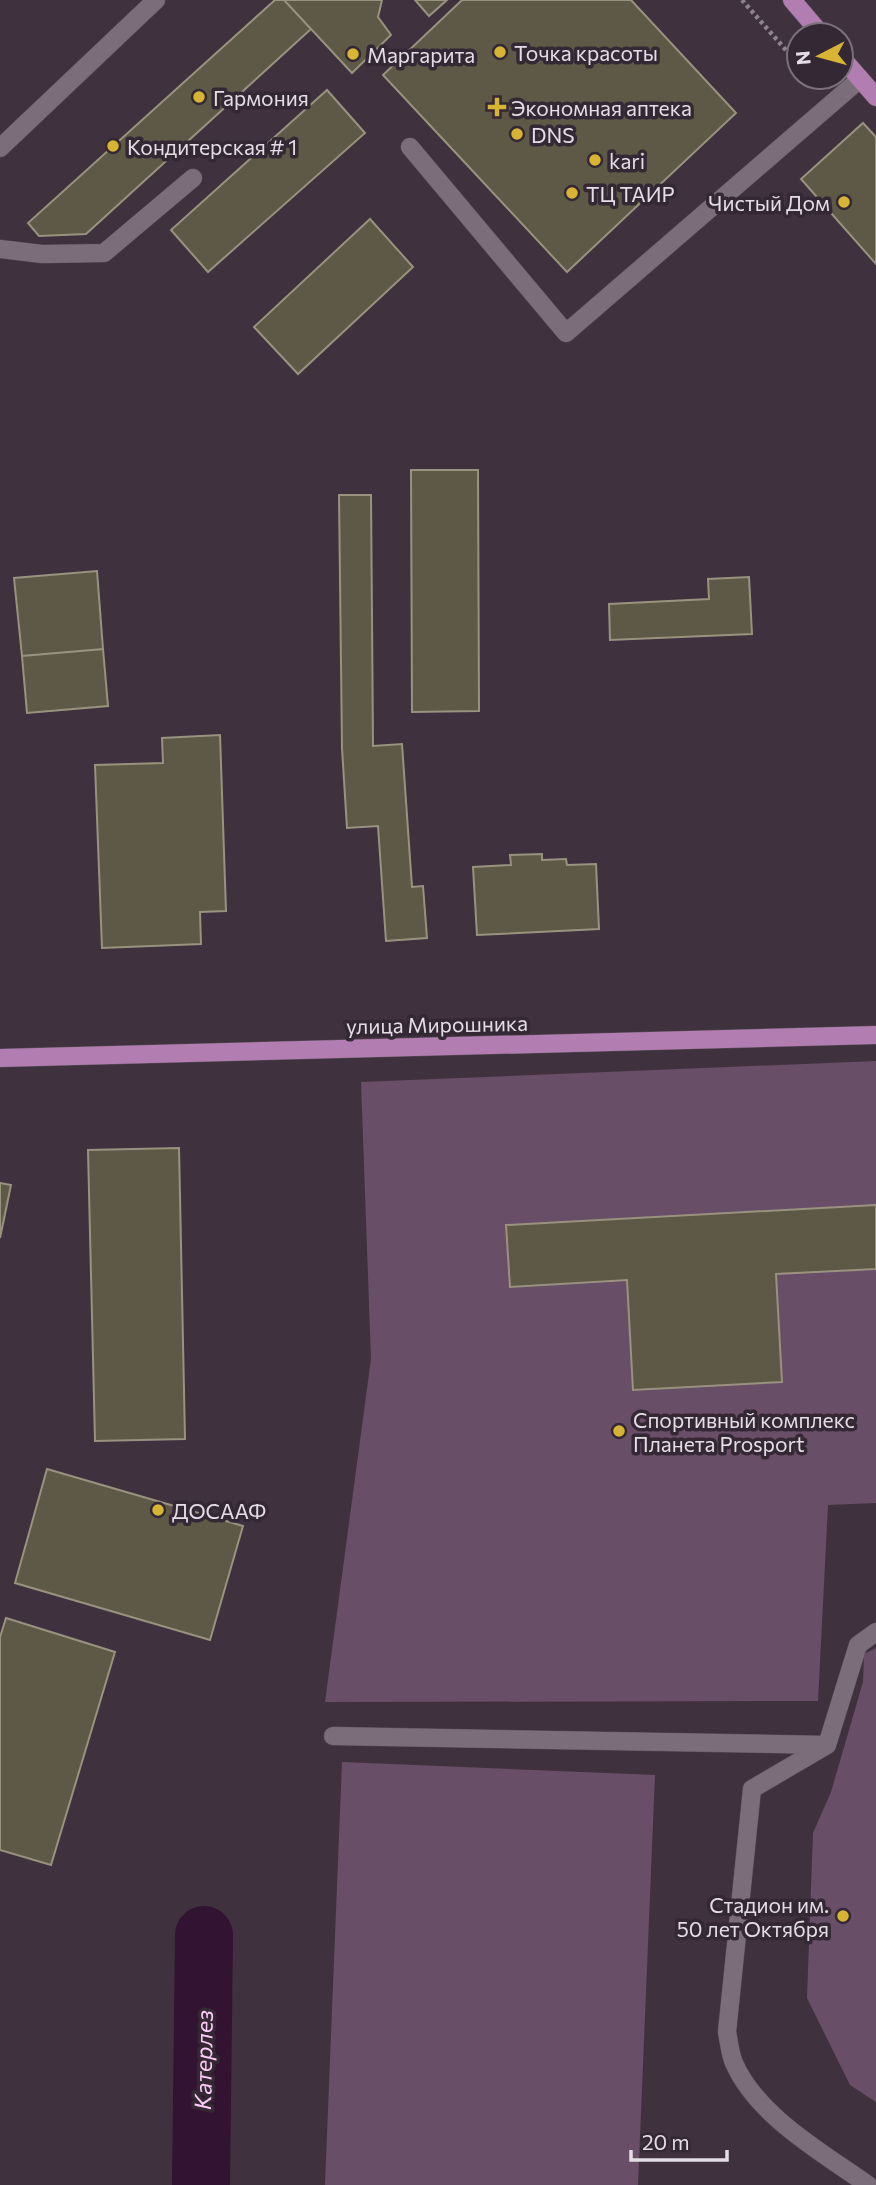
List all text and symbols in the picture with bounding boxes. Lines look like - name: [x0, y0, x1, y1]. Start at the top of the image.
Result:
- north arrow: [785, 21, 855, 91]
- place label: Точка красоты: [514, 40, 658, 65]
- place label: Маргарита: [367, 42, 475, 67]
- marker: Точка красоты: [492, 44, 508, 60]
- marker: Маргарита: [345, 46, 361, 62]
- text: N: [790, 50, 815, 66]
- place label: Гармония: [213, 85, 309, 110]
- marker: Гармония: [191, 89, 207, 105]
- place label: Экономная аптека: [511, 95, 692, 120]
- marker: Экономная аптека: [489, 99, 505, 115]
- place label: DNS: [531, 122, 575, 147]
- marker: DNS: [509, 126, 525, 142]
- place label: Кондитерская # 1: [127, 134, 297, 159]
- marker: Кондитерская # 1: [105, 138, 121, 154]
- place label: kari: [609, 148, 645, 173]
- marker: kari: [587, 152, 603, 168]
- place label: ТЦ ТАИР: [586, 181, 675, 206]
- marker: ТЦ ТАИР: [564, 185, 580, 201]
- place label: Чистый Дом: [708, 190, 830, 215]
- marker: Чистый Дом: [836, 194, 852, 210]
- street label: улица Мирошника: [346, 1010, 528, 1038]
- place label: Спортивный комплекс Планета Prosport: [633, 1407, 855, 1456]
- marker: Спортивный комплекс Планета Prosport: [611, 1423, 627, 1439]
- place label: ДОСААФ: [172, 1498, 266, 1523]
- marker: ДОСААФ: [150, 1502, 166, 1518]
- place label: Стадион им. 50 лет Октября: [677, 1892, 829, 1941]
- marker: Стадион им. 50 лет Октября: [835, 1908, 851, 1924]
- water label: Катерлез: [188, 2010, 218, 2110]
- scale bar: [631, 2118, 727, 2162]
- text: 20 m: [642, 2129, 690, 2154]

